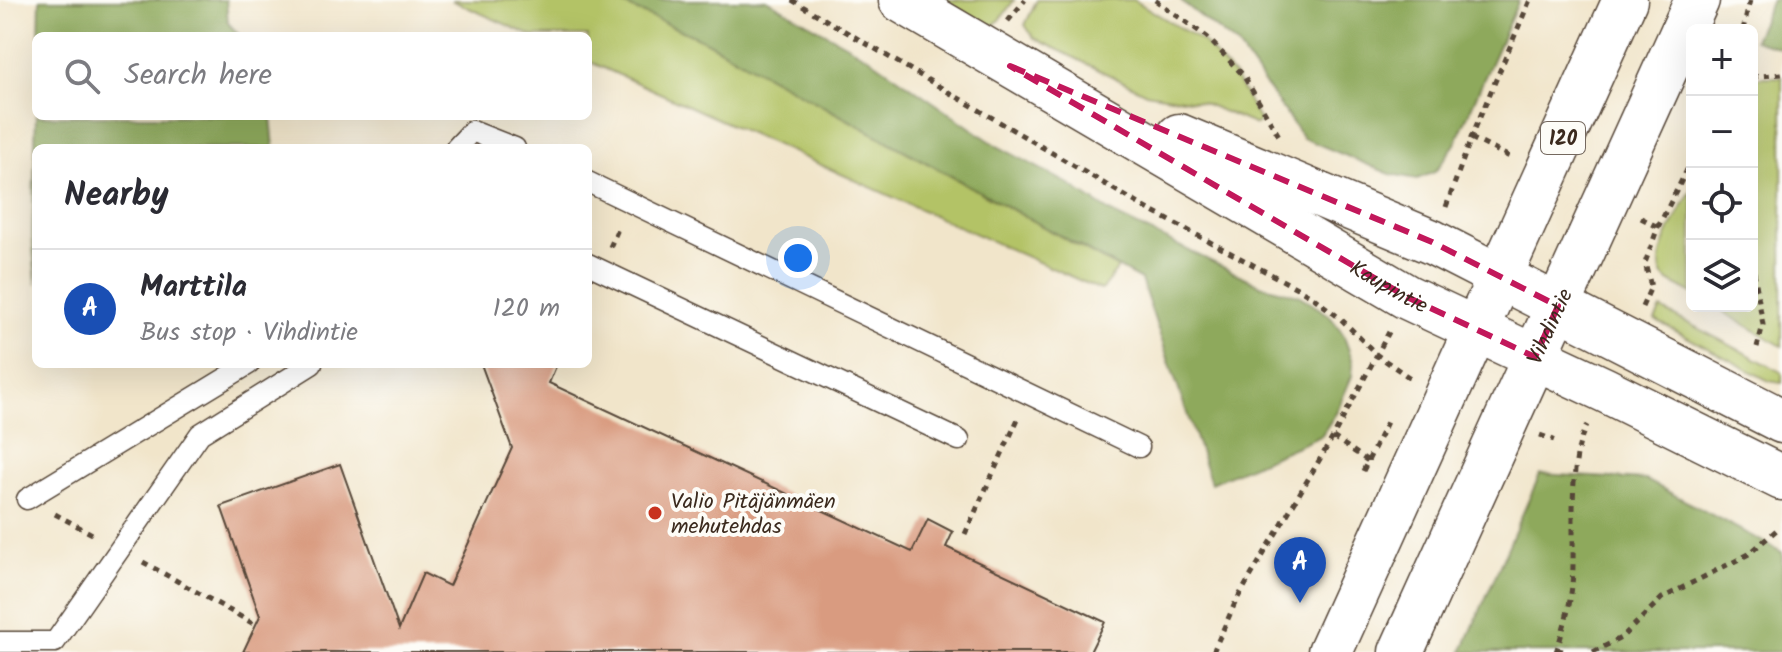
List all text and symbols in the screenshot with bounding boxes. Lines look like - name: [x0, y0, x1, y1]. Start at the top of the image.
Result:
- map controls: [1686, 24, 1758, 312]
- button: +: [1686, 24, 1758, 96]
- search box: [32, 32, 592, 120]
- text: Search here: [124, 52, 272, 100]
- icon: search: [60, 54, 104, 98]
- button: −: [1686, 96, 1758, 168]
- road number: 120: [1541, 122, 1585, 154]
- button: locate: [1686, 168, 1758, 240]
- text: Nearby: [64, 169, 169, 223]
- your location: [778, 238, 818, 278]
- button: layers: [1686, 240, 1758, 312]
- street label: Kaupintie: [1342, 252, 1433, 324]
- text: Marttila: [140, 264, 247, 312]
- street label: Vihdintie: [1519, 283, 1584, 371]
- text: A: [82, 288, 98, 330]
- text: 120 m: [493, 288, 560, 330]
- text: Bus stop · Vihdintie: [140, 312, 358, 354]
- place label: Valio Pitäjänmäen mehutehdas: [671, 485, 836, 545]
- marker: Valio Pitäjänmäen mehutehdas: [646, 504, 664, 522]
- pin: A: [1274, 537, 1326, 603]

